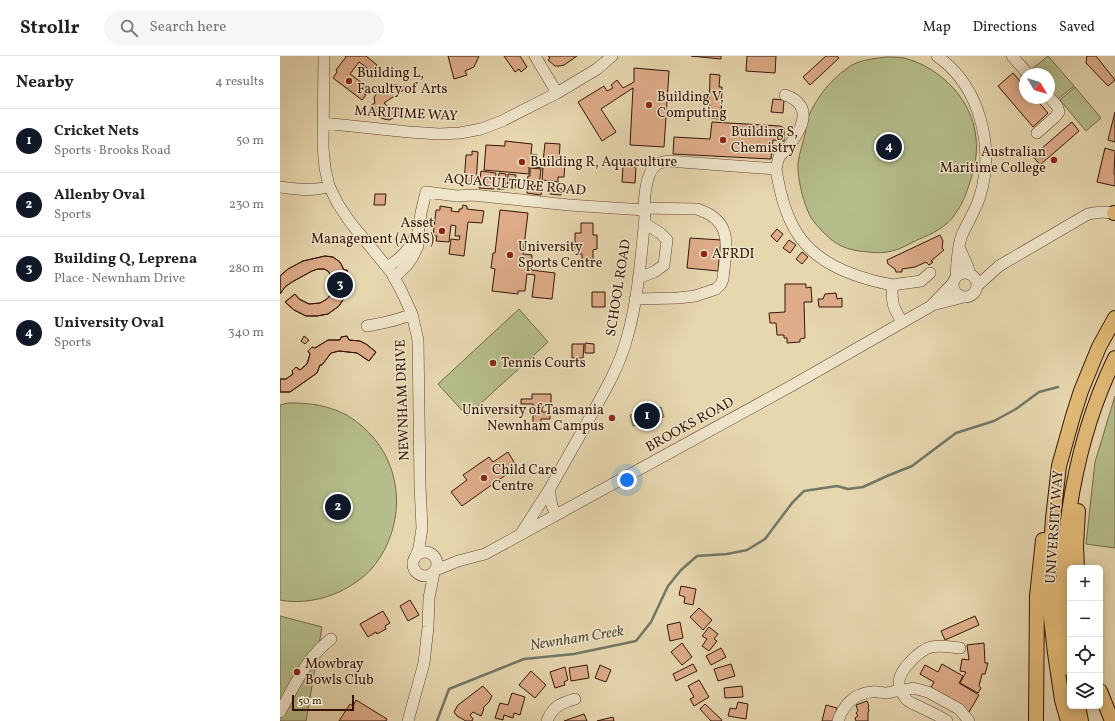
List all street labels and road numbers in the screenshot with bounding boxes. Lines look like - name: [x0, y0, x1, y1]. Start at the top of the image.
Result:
- street label: MARITIME WAY: [354, 102, 459, 126]
- street label: AQUACULTURE ROAD: [443, 169, 587, 201]
- street label: SCHOOL ROAD: [602, 238, 636, 338]
- street label: NEWNHAM DRIVE: [391, 339, 415, 461]
- street label: BROOKS ROAD: [642, 393, 738, 457]
- street label: UNIVERSITY WAY: [1042, 469, 1068, 584]

